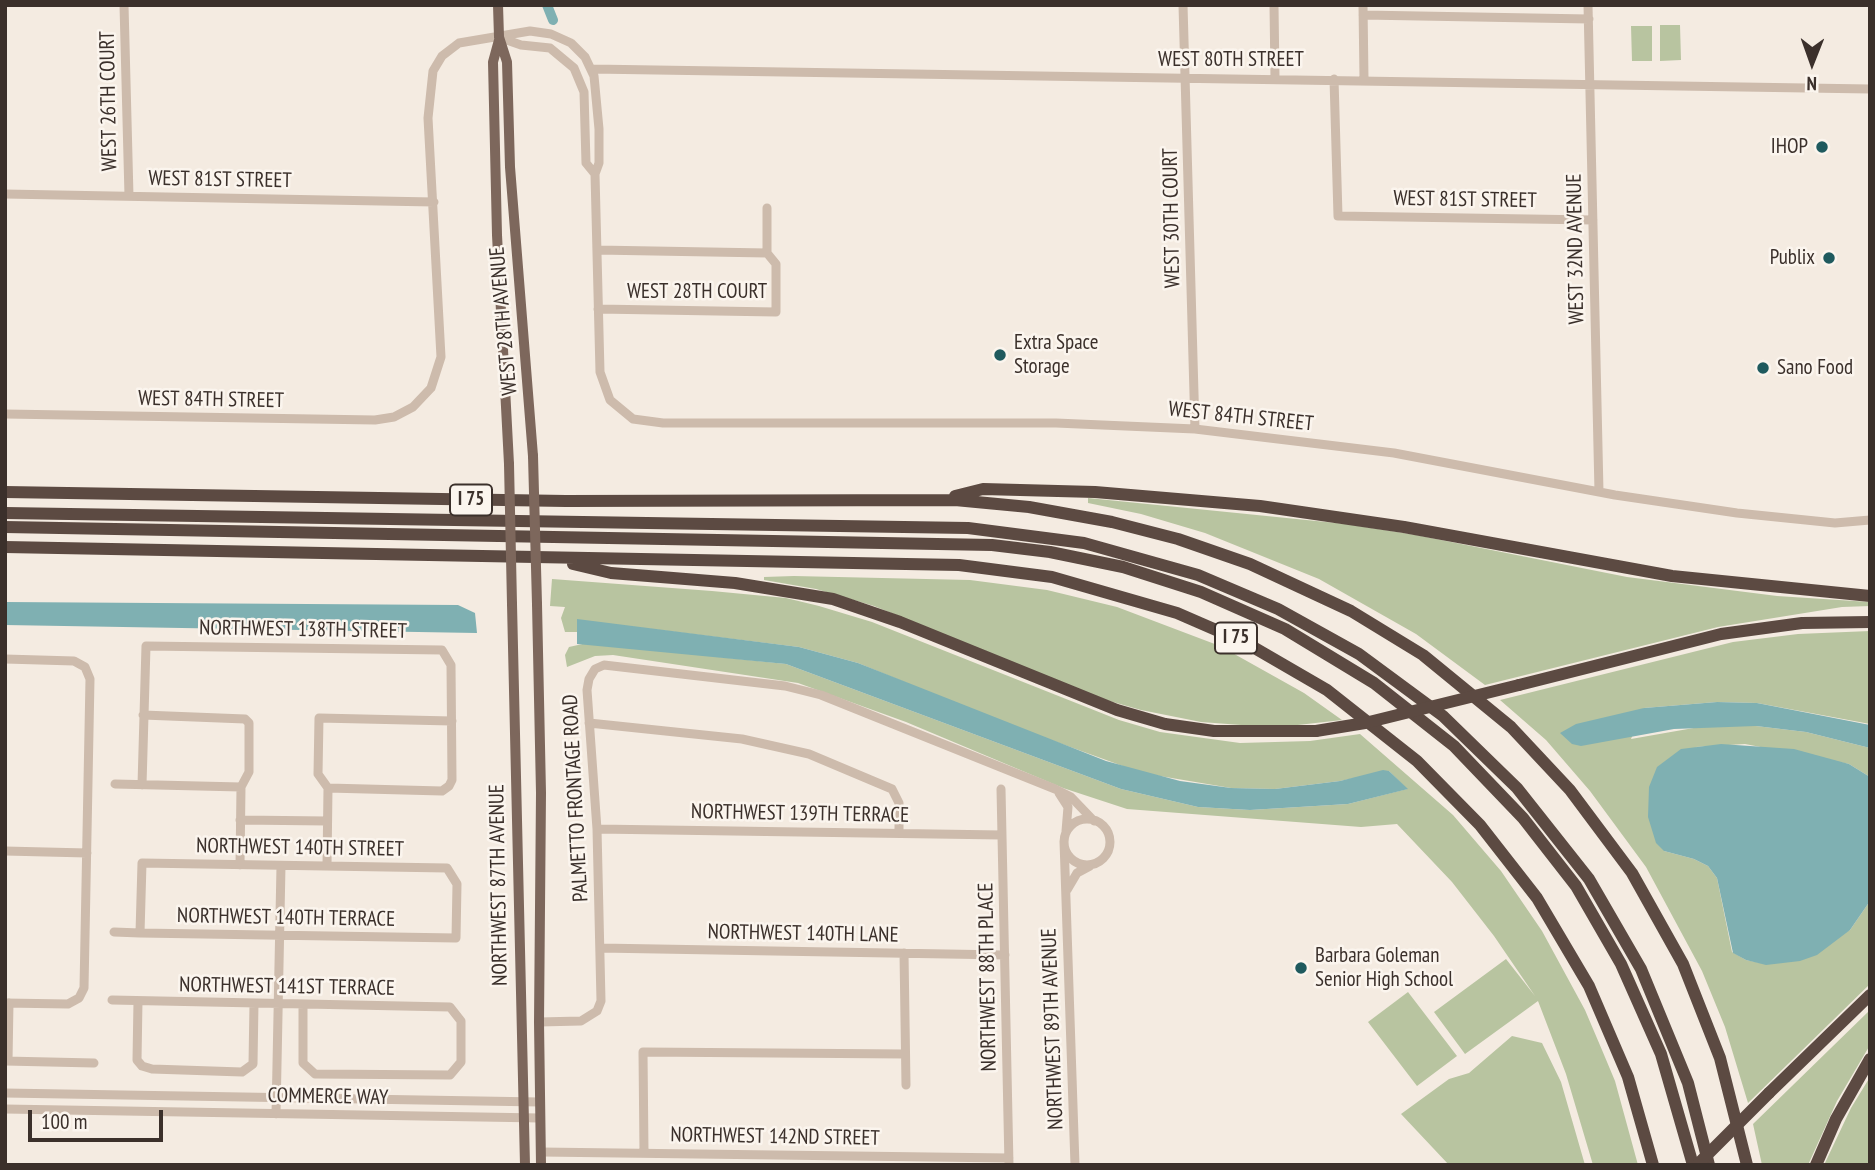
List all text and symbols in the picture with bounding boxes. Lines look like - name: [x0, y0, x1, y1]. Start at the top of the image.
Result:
- north arrow: [1777, 28, 1847, 98]
- street label: WEST 26TH COURT: [95, 31, 123, 171]
- street label: WEST 80TH STREET: [1158, 47, 1304, 73]
- text: N: [1806, 72, 1817, 96]
- place label: IHOP: [1771, 134, 1808, 160]
- marker: IHOP: [1814, 139, 1830, 155]
- street label: WEST 30TH COURT: [1158, 148, 1186, 288]
- street label: WEST 81ST STREET: [148, 166, 292, 194]
- street label: WEST 32ND AVENUE: [1562, 173, 1590, 325]
- street label: WEST 81ST STREET: [1393, 186, 1537, 214]
- place label: Publix: [1770, 245, 1815, 271]
- street label: WEST 28TH AVENUE: [485, 246, 523, 396]
- marker: Publix: [1821, 250, 1837, 266]
- street label: WEST 28TH COURT: [627, 279, 767, 305]
- place label: Extra Space Storage: [1014, 330, 1098, 380]
- marker: Extra Space Storage: [992, 347, 1008, 363]
- place label: Sano Food: [1777, 355, 1853, 381]
- marker: Sano Food: [1755, 360, 1771, 376]
- street label: WEST 84TH STREET: [138, 386, 284, 414]
- street label: WEST 84TH STREET: [1167, 397, 1315, 437]
- road number: I 75: [450, 485, 492, 516]
- street label: NORTHWEST 138TH STREET: [199, 616, 407, 644]
- road number: I 75: [1215, 622, 1257, 653]
- street label: PALMETTO FRONTAGE ROAD: [558, 694, 594, 902]
- street label: NORTHWEST 87TH AVENUE: [485, 784, 513, 986]
- street label: NORTHWEST 139TH TERRACE: [691, 799, 909, 829]
- street label: NORTHWEST 140TH STREET: [196, 834, 404, 862]
- street label: NORTHWEST 88TH PLACE: [974, 882, 1002, 1072]
- street label: NORTHWEST 140TH TERRACE: [177, 903, 395, 933]
- street label: NORTHWEST 140TH LANE: [707, 920, 899, 948]
- street label: NORTHWEST 89TH AVENUE: [1037, 928, 1069, 1130]
- place label: Barbara Goleman Senior High School: [1315, 943, 1453, 993]
- marker: Barbara Goleman Senior High School: [1293, 960, 1309, 976]
- street label: NORTHWEST 141ST TERRACE: [179, 973, 395, 1001]
- street label: COMMERCE WAY: [267, 1083, 389, 1111]
- scale bar: [32, 1096, 166, 1140]
- text: 100 m: [41, 1108, 87, 1135]
- street label: NORTHWEST 142ND STREET: [670, 1123, 880, 1151]

